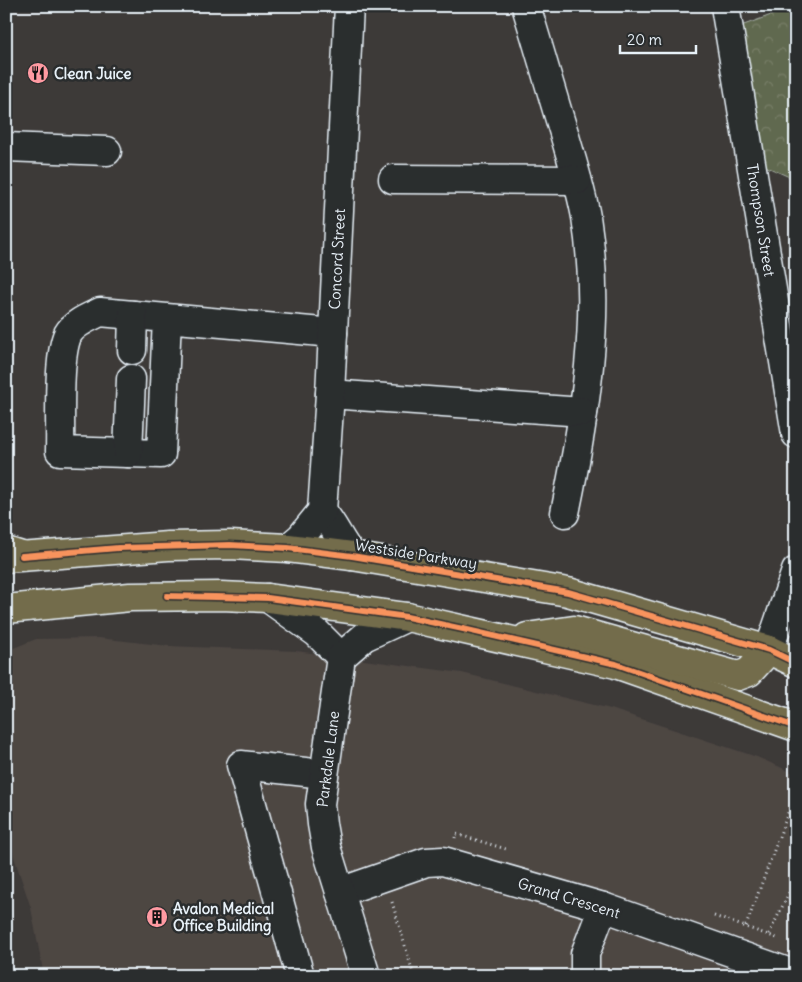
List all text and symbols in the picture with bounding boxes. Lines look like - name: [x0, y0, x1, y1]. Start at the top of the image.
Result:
- scale bar: [620, 22, 696, 54]
- text: 20 m: [627, 30, 662, 49]
- restaurant icon: Clean Juice: [26, 61, 50, 85]
- place label: Clean Juice: [54, 64, 131, 83]
- street label: Thompson Street: [743, 162, 779, 278]
- street label: Concord Street: [325, 208, 349, 310]
- street label: Westside Parkway: [354, 535, 478, 573]
- street label: Parkdale Lane: [313, 710, 343, 808]
- street label: Grand Crescent: [516, 873, 622, 923]
- place label: Avalon Medical Office Building: [173, 899, 274, 936]
- building icon: Avalon Medical Office Building: [145, 905, 169, 929]

